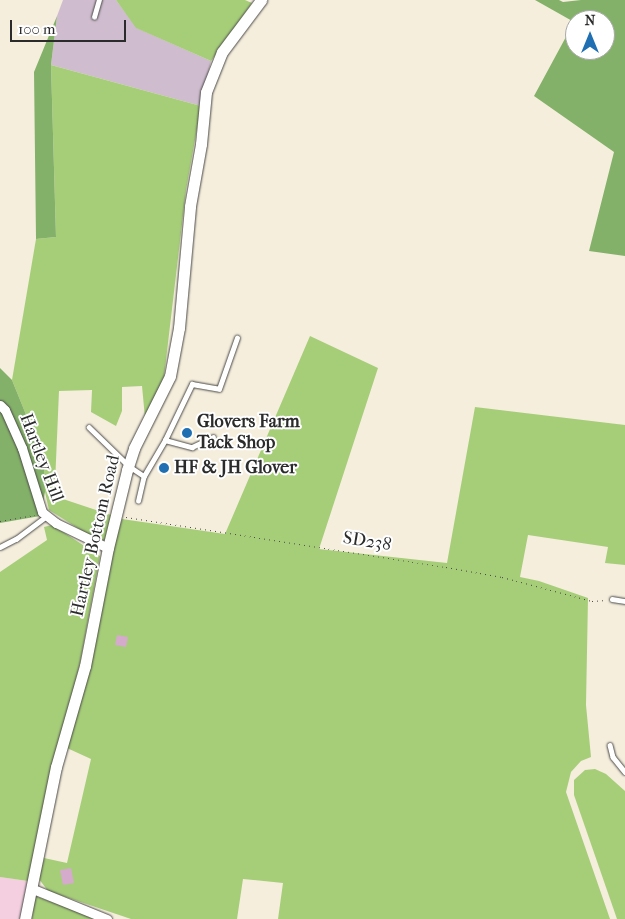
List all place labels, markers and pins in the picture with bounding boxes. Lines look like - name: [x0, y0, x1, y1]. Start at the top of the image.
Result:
- place label: Glovers Farm Tack Shop: [197, 412, 300, 454]
- marker: Glovers Farm Tack Shop: [181, 427, 193, 439]
- place label: HF & JH Glover: [174, 457, 297, 479]
- marker: HF & JH Glover: [158, 462, 170, 474]

